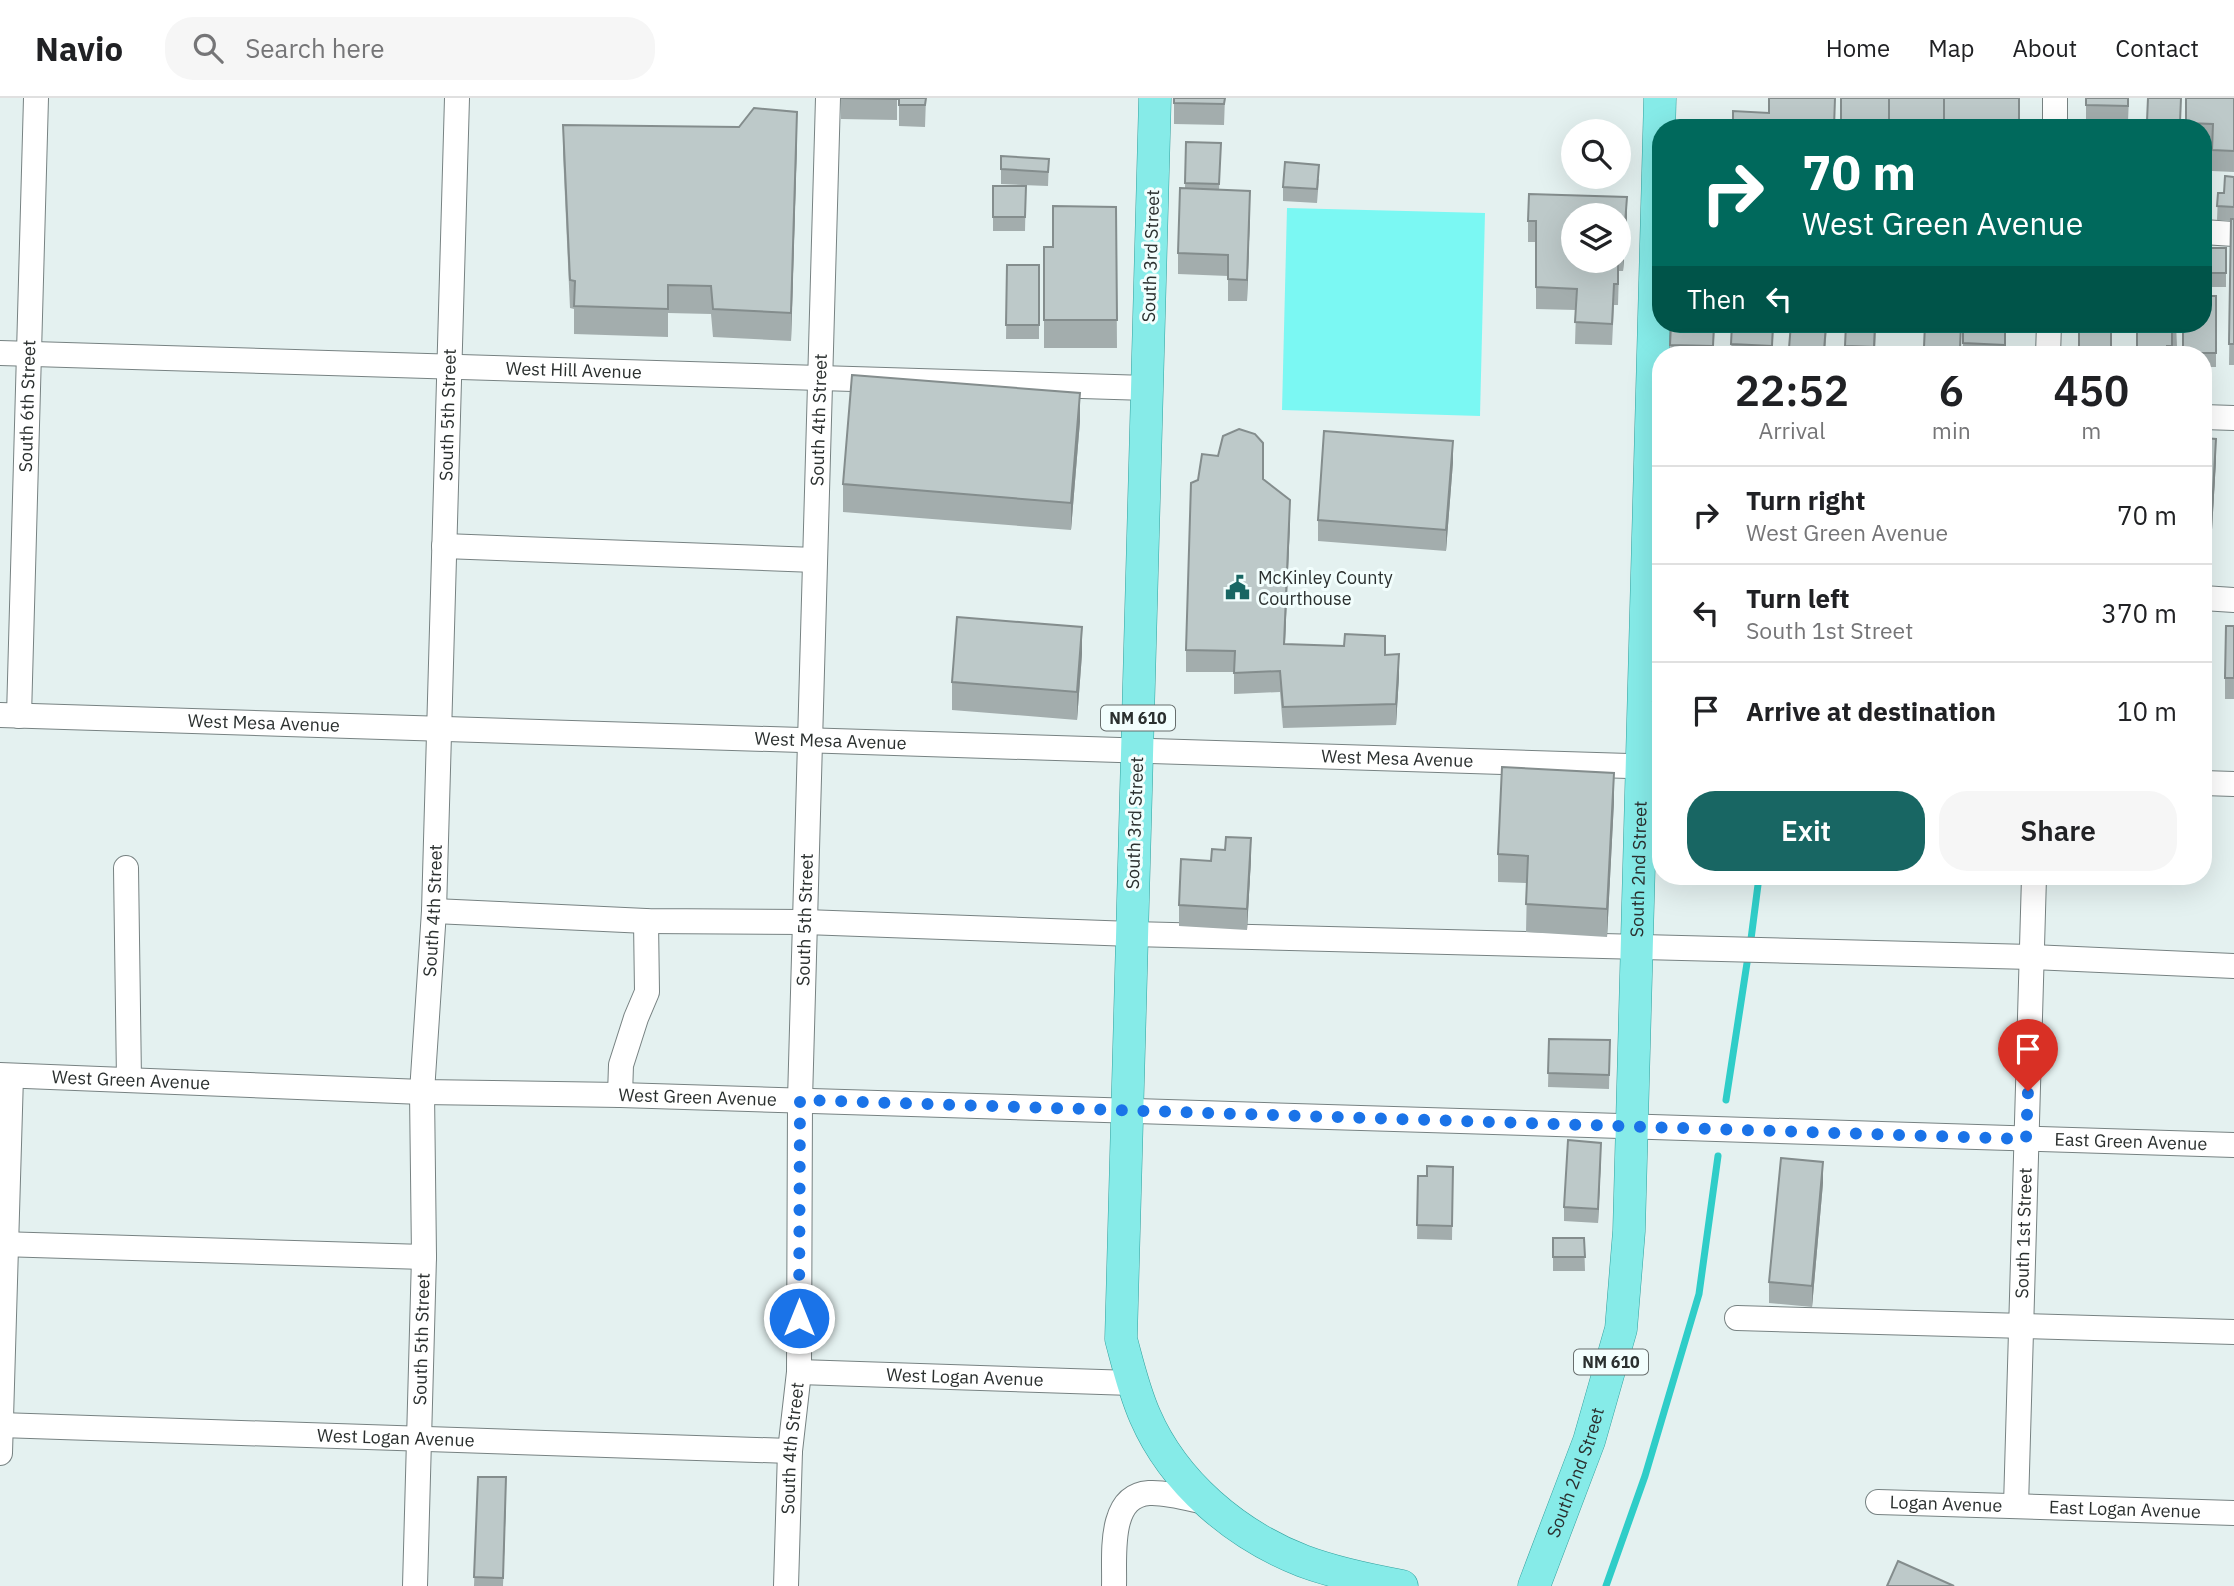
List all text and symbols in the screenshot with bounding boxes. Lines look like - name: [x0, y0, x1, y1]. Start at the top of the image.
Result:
- search box: [165, 17, 655, 80]
- text: Navio: [35, 27, 123, 70]
- icon: search: [189, 29, 227, 67]
- text: Search here: [245, 31, 385, 65]
- text: Home: [1826, 32, 1890, 64]
- text: Map: [1928, 32, 1974, 64]
- text: About: [2012, 32, 2077, 64]
- text: Contact: [2115, 32, 2199, 64]
- map controls: [1561, 119, 1631, 273]
- button: search: [1561, 119, 1631, 189]
- text: 70 m: [1802, 140, 1916, 203]
- icon: right: [1687, 147, 1778, 238]
- street label: South 3rd Street: [1137, 189, 1164, 323]
- text: West Green Avenue: [1802, 202, 2083, 244]
- button: layers: [1561, 203, 1631, 273]
- icon: left: [1760, 280, 1798, 318]
- text: Then: [1687, 282, 1746, 316]
- street label: South 6th Street: [14, 339, 40, 473]
- street label: South 5th Street: [434, 348, 461, 481]
- street label: South 4th Street: [805, 353, 832, 486]
- street label: West Hill Avenue: [505, 356, 642, 384]
- text: 22:52: [1735, 363, 1849, 418]
- text: 6: [1939, 363, 1964, 418]
- text: 450: [2054, 363, 2129, 418]
- text: Arrival: [1758, 415, 1825, 445]
- text: min: [1932, 415, 1971, 445]
- text: m: [2081, 415, 2101, 445]
- text: Turn right: [1746, 483, 1865, 517]
- icon: right: [1687, 496, 1725, 534]
- text: 70 m: [2117, 498, 2177, 532]
- text: West Green Avenue: [1746, 517, 1948, 547]
- place label: McKinley County Courthouse: [1258, 566, 1393, 610]
- public building icon: McKinley County Courthouse: [1224, 574, 1252, 602]
- text: Turn left: [1746, 581, 1849, 615]
- icon: left: [1687, 594, 1725, 632]
- text: 370 m: [2101, 596, 2177, 630]
- text: South 1st Street: [1746, 615, 1913, 645]
- icon: arrive: [1687, 692, 1725, 730]
- text: Arrive at destination: [1746, 694, 1996, 728]
- text: 10 m: [2117, 694, 2177, 728]
- road number: NM 610: [1101, 706, 1175, 730]
- street label: West Mesa Avenue: [187, 709, 340, 737]
- street label: West Mesa Avenue: [754, 727, 907, 754]
- street label: West Mesa Avenue: [1321, 744, 1474, 772]
- street label: South 3rd Street: [1121, 756, 1148, 890]
- button: Exit: [1687, 791, 1925, 871]
- button: Share: [1939, 791, 2177, 871]
- street label: South 2nd Street: [1625, 800, 1652, 938]
- street label: South 4th Street: [418, 844, 447, 977]
- street label: South 5th Street: [791, 853, 818, 986]
- pin: [1998, 1019, 2058, 1091]
- icon: arrive: [2009, 1030, 2047, 1068]
- street label: West Green Avenue: [51, 1065, 211, 1094]
- street label: West Green Avenue: [618, 1083, 777, 1111]
- street label: East Green Avenue: [2054, 1127, 2208, 1155]
- street label: South 1st Street: [2010, 1167, 2037, 1299]
- street label: South 5th Street: [408, 1272, 435, 1406]
- position arrow: [762, 1281, 836, 1355]
- road number: NM 610: [1574, 1350, 1648, 1374]
- street label: West Logan Avenue: [886, 1363, 1044, 1391]
- street label: South 4th Street: [776, 1381, 809, 1515]
- street label: South 2nd Street: [1541, 1405, 1609, 1541]
- street label: West Logan Avenue: [317, 1423, 475, 1452]
- street label: Logan Avenue: [1889, 1490, 2003, 1517]
- street label: East Logan Avenue: [2049, 1495, 2201, 1523]

